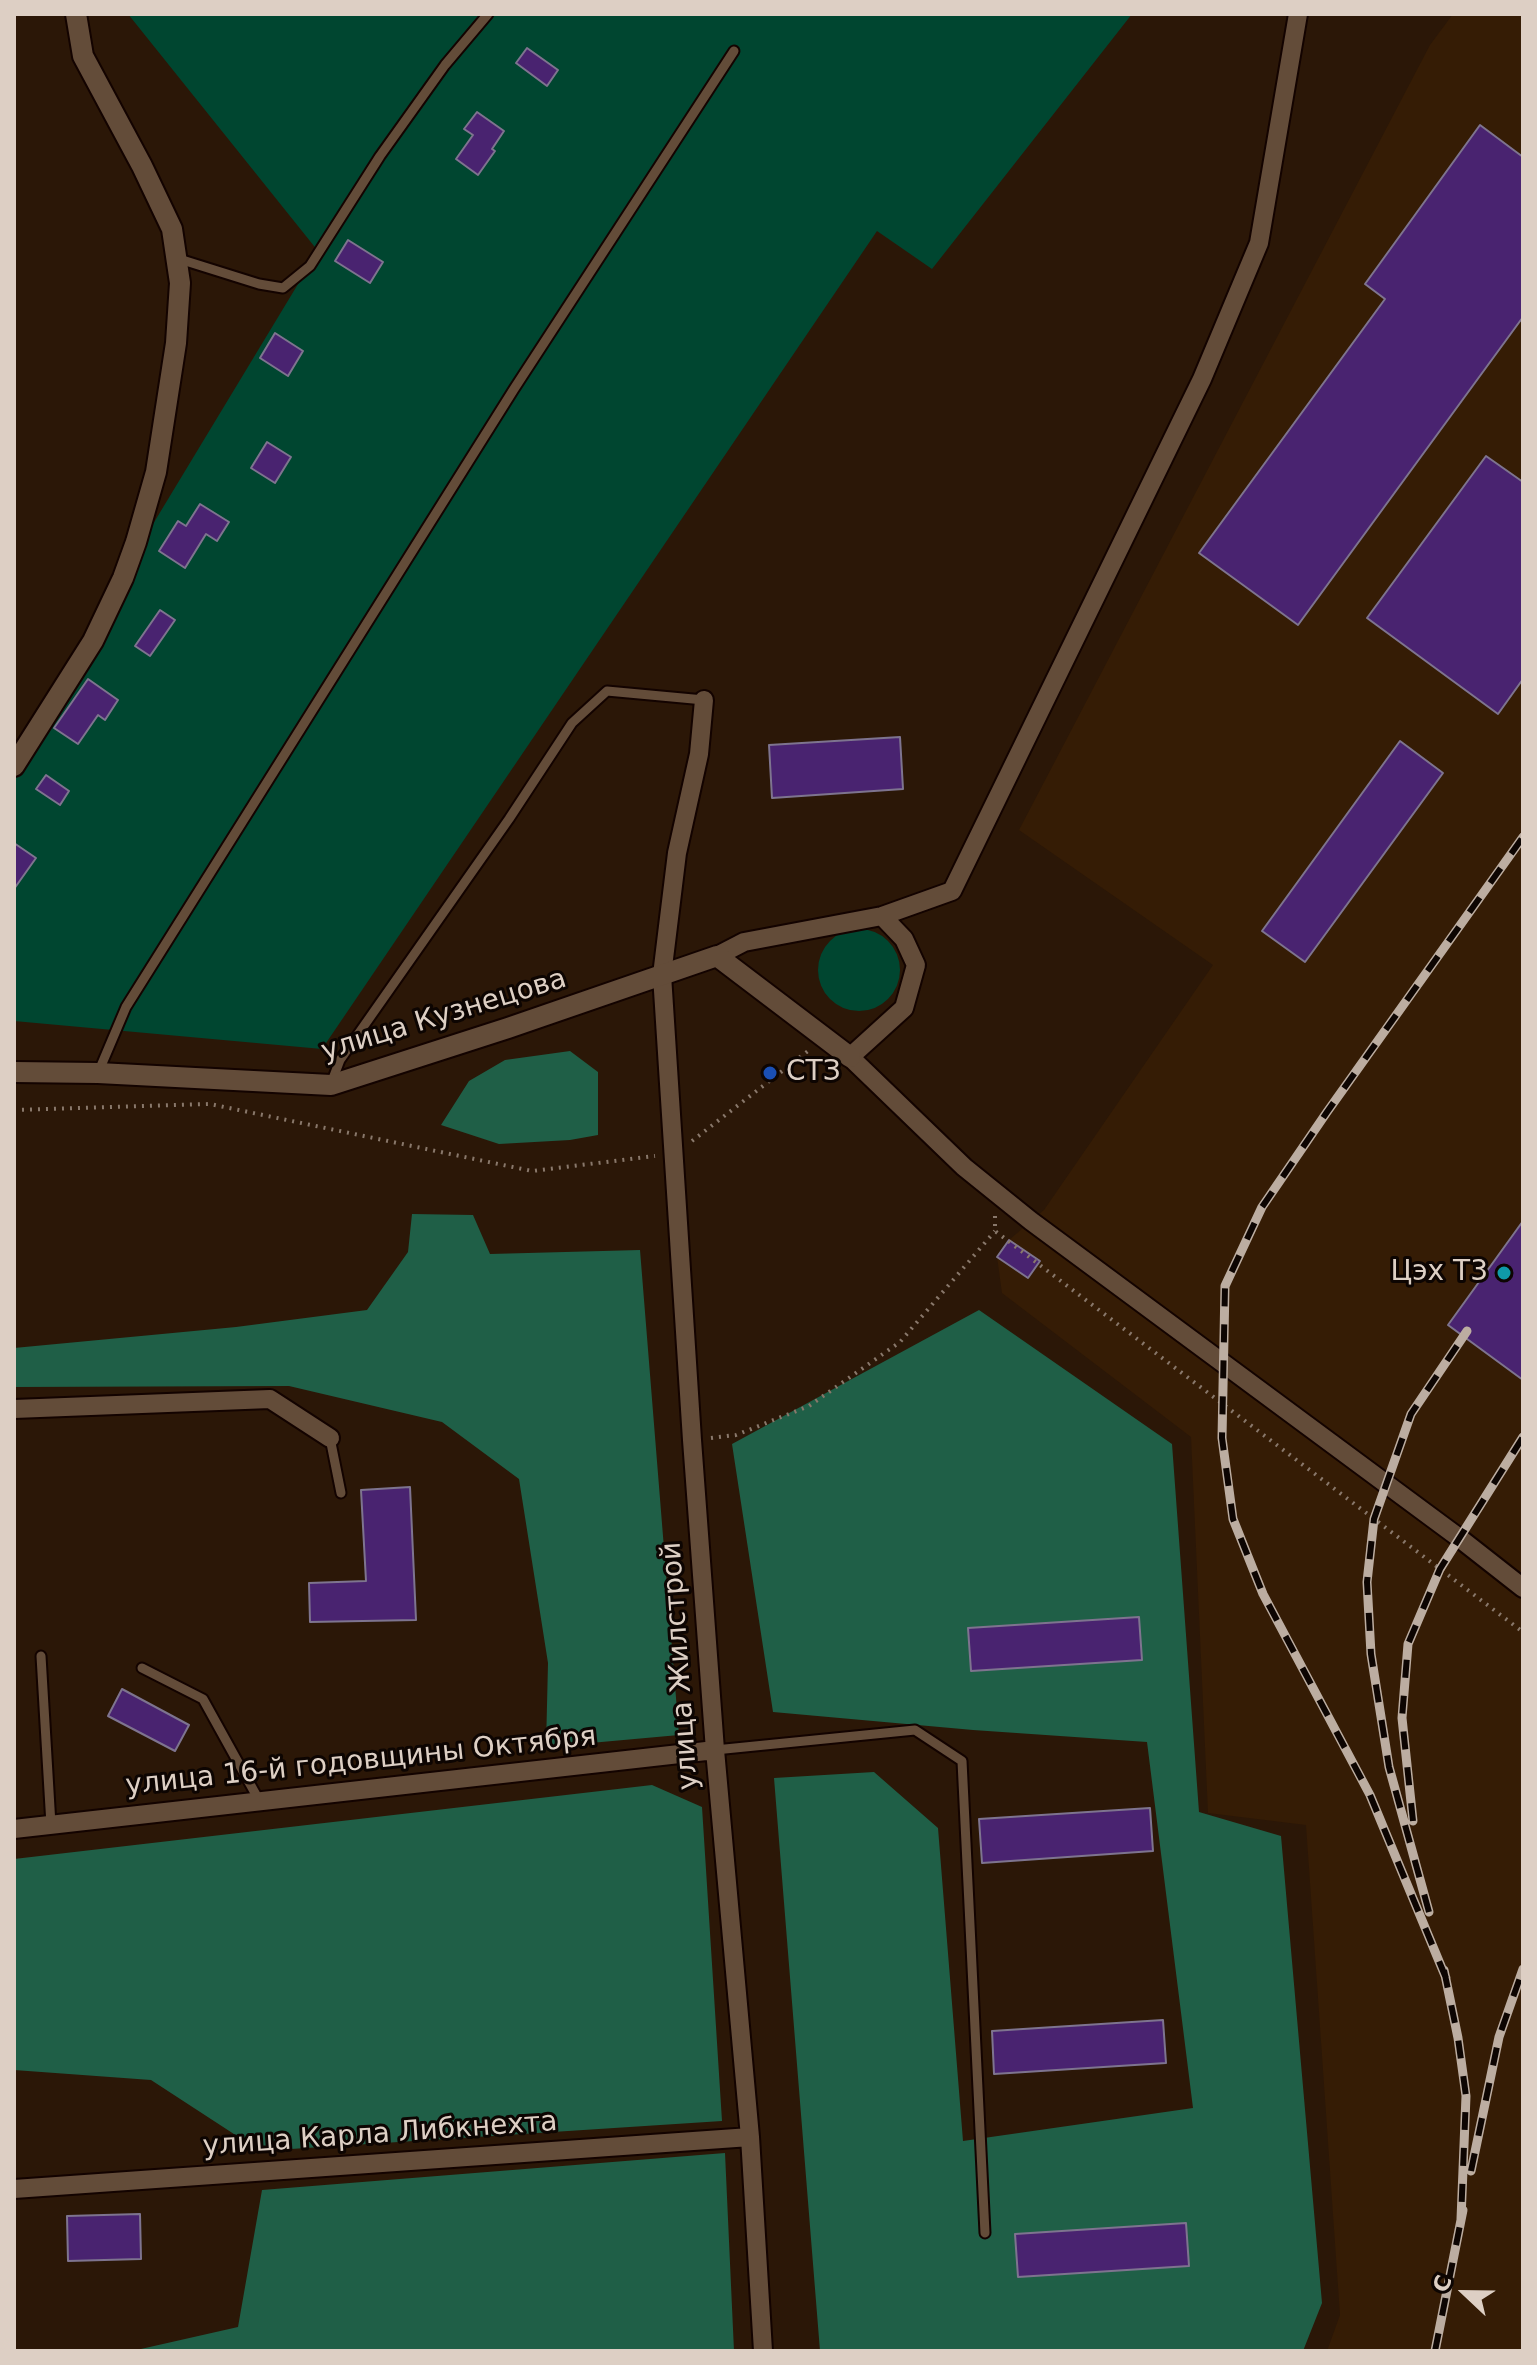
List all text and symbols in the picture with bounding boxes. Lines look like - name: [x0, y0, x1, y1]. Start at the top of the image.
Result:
- street label: улица Кузнецова: [317, 963, 571, 1069]
- place label: СТЗ: [786, 1056, 841, 1090]
- marker: СТЗ: [761, 1064, 779, 1082]
- place label: Цэх Т3: [1391, 1256, 1488, 1290]
- marker: Цэх Т3: [1495, 1264, 1513, 1282]
- street label: улица Жилстрой: [656, 1541, 706, 1791]
- street label: улица 16-й годовщины Октября: [124, 1721, 598, 1803]
- street label: улица Карла Либкнехта: [201, 2106, 559, 2164]
- north arrow: [1425, 2253, 1505, 2333]
- text: С: [1428, 2272, 1457, 2296]

